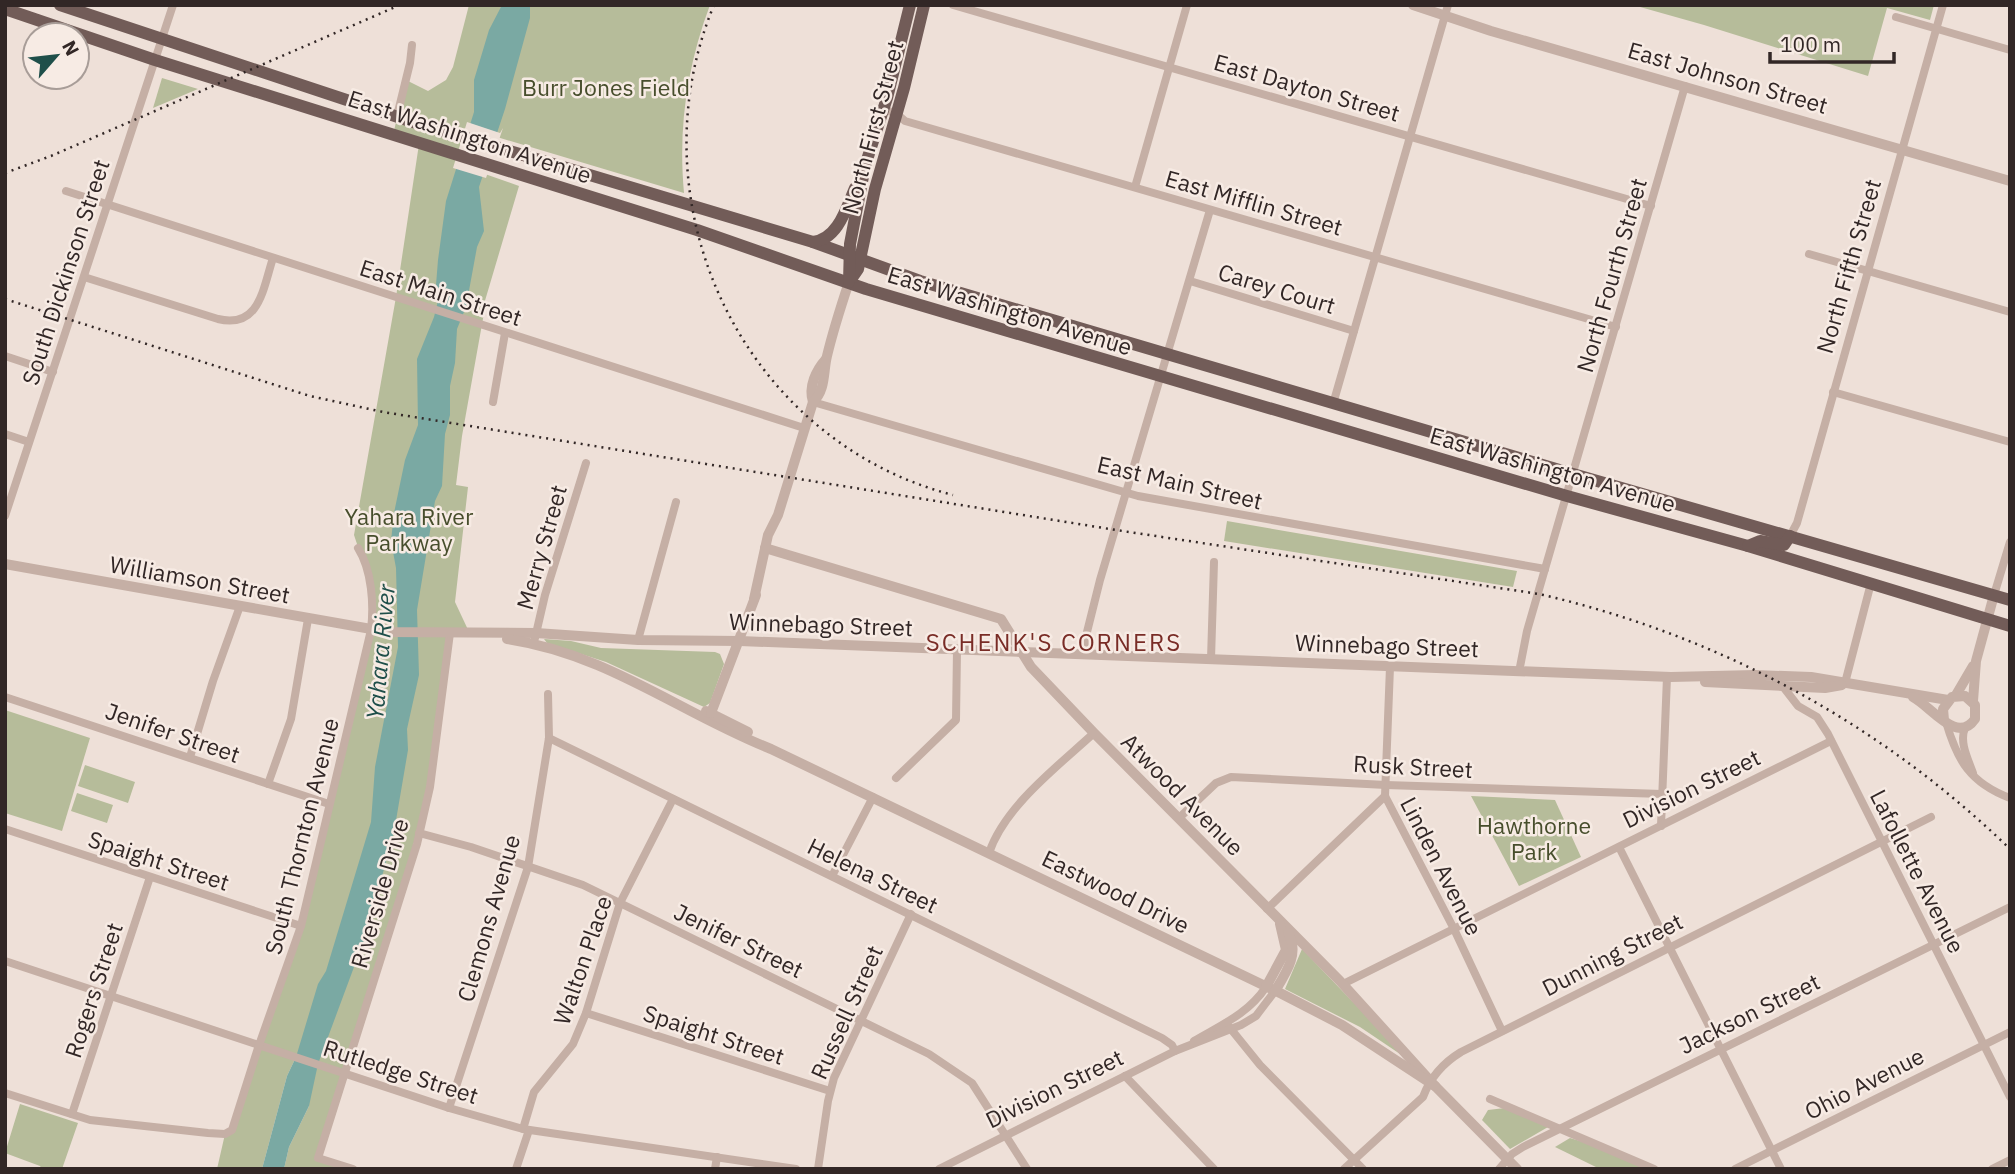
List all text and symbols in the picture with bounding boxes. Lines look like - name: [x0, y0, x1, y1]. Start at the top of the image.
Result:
- north arrow: [21, 21, 91, 91]
- scale bar: [1770, 21, 1894, 65]
- text: 100 m: [1780, 30, 1841, 58]
- street label: East Johnson Street: [1625, 34, 1831, 120]
- text: N: [57, 36, 85, 60]
- street label: North First Street: [834, 37, 910, 217]
- street label: East Dayton Street: [1211, 46, 1403, 128]
- park label: Burr Jones Field: [522, 72, 690, 102]
- street label: East Washington Avenue: [345, 82, 595, 190]
- street label: South Dickinson Street: [14, 156, 116, 388]
- street label: East Mifflin Street: [1162, 162, 1346, 242]
- street label: North Fourth Street: [1569, 174, 1653, 376]
- street label: North Fifth Street: [1809, 175, 1887, 357]
- street label: East Main Street: [356, 252, 526, 332]
- street label: Carey Court: [1215, 256, 1339, 320]
- street label: East Washington Avenue: [884, 259, 1136, 361]
- street label: East Washington Avenue: [1427, 420, 1679, 518]
- street label: East Main Street: [1095, 448, 1265, 516]
- street label: Merry Street: [509, 481, 573, 613]
- park label: Yahara River Parkway: [345, 501, 474, 557]
- street label: Williamson Street: [108, 548, 292, 610]
- water label: Yahara River: [358, 582, 402, 721]
- street label: Winnebago Street: [729, 606, 913, 642]
- district label: SCHENK'S CORNERS: [926, 626, 1182, 658]
- street label: Winnebago Street: [1295, 627, 1479, 663]
- street label: Jenifer Street: [102, 695, 244, 769]
- street label: South Thornton Avenue: [257, 715, 345, 957]
- street label: Atwood Avenue: [1115, 726, 1251, 862]
- street label: Division Street: [1617, 742, 1765, 834]
- street label: Rusk Street: [1352, 748, 1474, 784]
- street label: Lafollette Avenue: [1864, 784, 1972, 958]
- street label: Linden Avenue: [1394, 792, 1490, 940]
- park label: Hawthorne Park: [1477, 810, 1591, 866]
- street label: Riverside Drive: [343, 815, 415, 971]
- street label: Spaight Street: [85, 823, 233, 897]
- street label: Helena Street: [803, 830, 943, 920]
- street label: Clemons Avenue: [450, 831, 526, 1005]
- street label: Eastwood Drive: [1037, 842, 1195, 940]
- street label: Walton Place: [546, 891, 618, 1029]
- street label: Jenifer Street: [669, 896, 809, 984]
- street label: Dunning Street: [1537, 906, 1687, 1002]
- street label: Rogers Street: [57, 919, 129, 1061]
- street label: Russell Street: [803, 940, 889, 1084]
- street label: Jackson Street: [1674, 966, 1824, 1060]
- street label: Spaight Street: [640, 997, 788, 1071]
- street label: Rutledge Street: [320, 1032, 482, 1110]
- street label: Ohio Avenue: [1799, 1040, 1929, 1126]
- street label: Division Street: [980, 1042, 1128, 1134]

